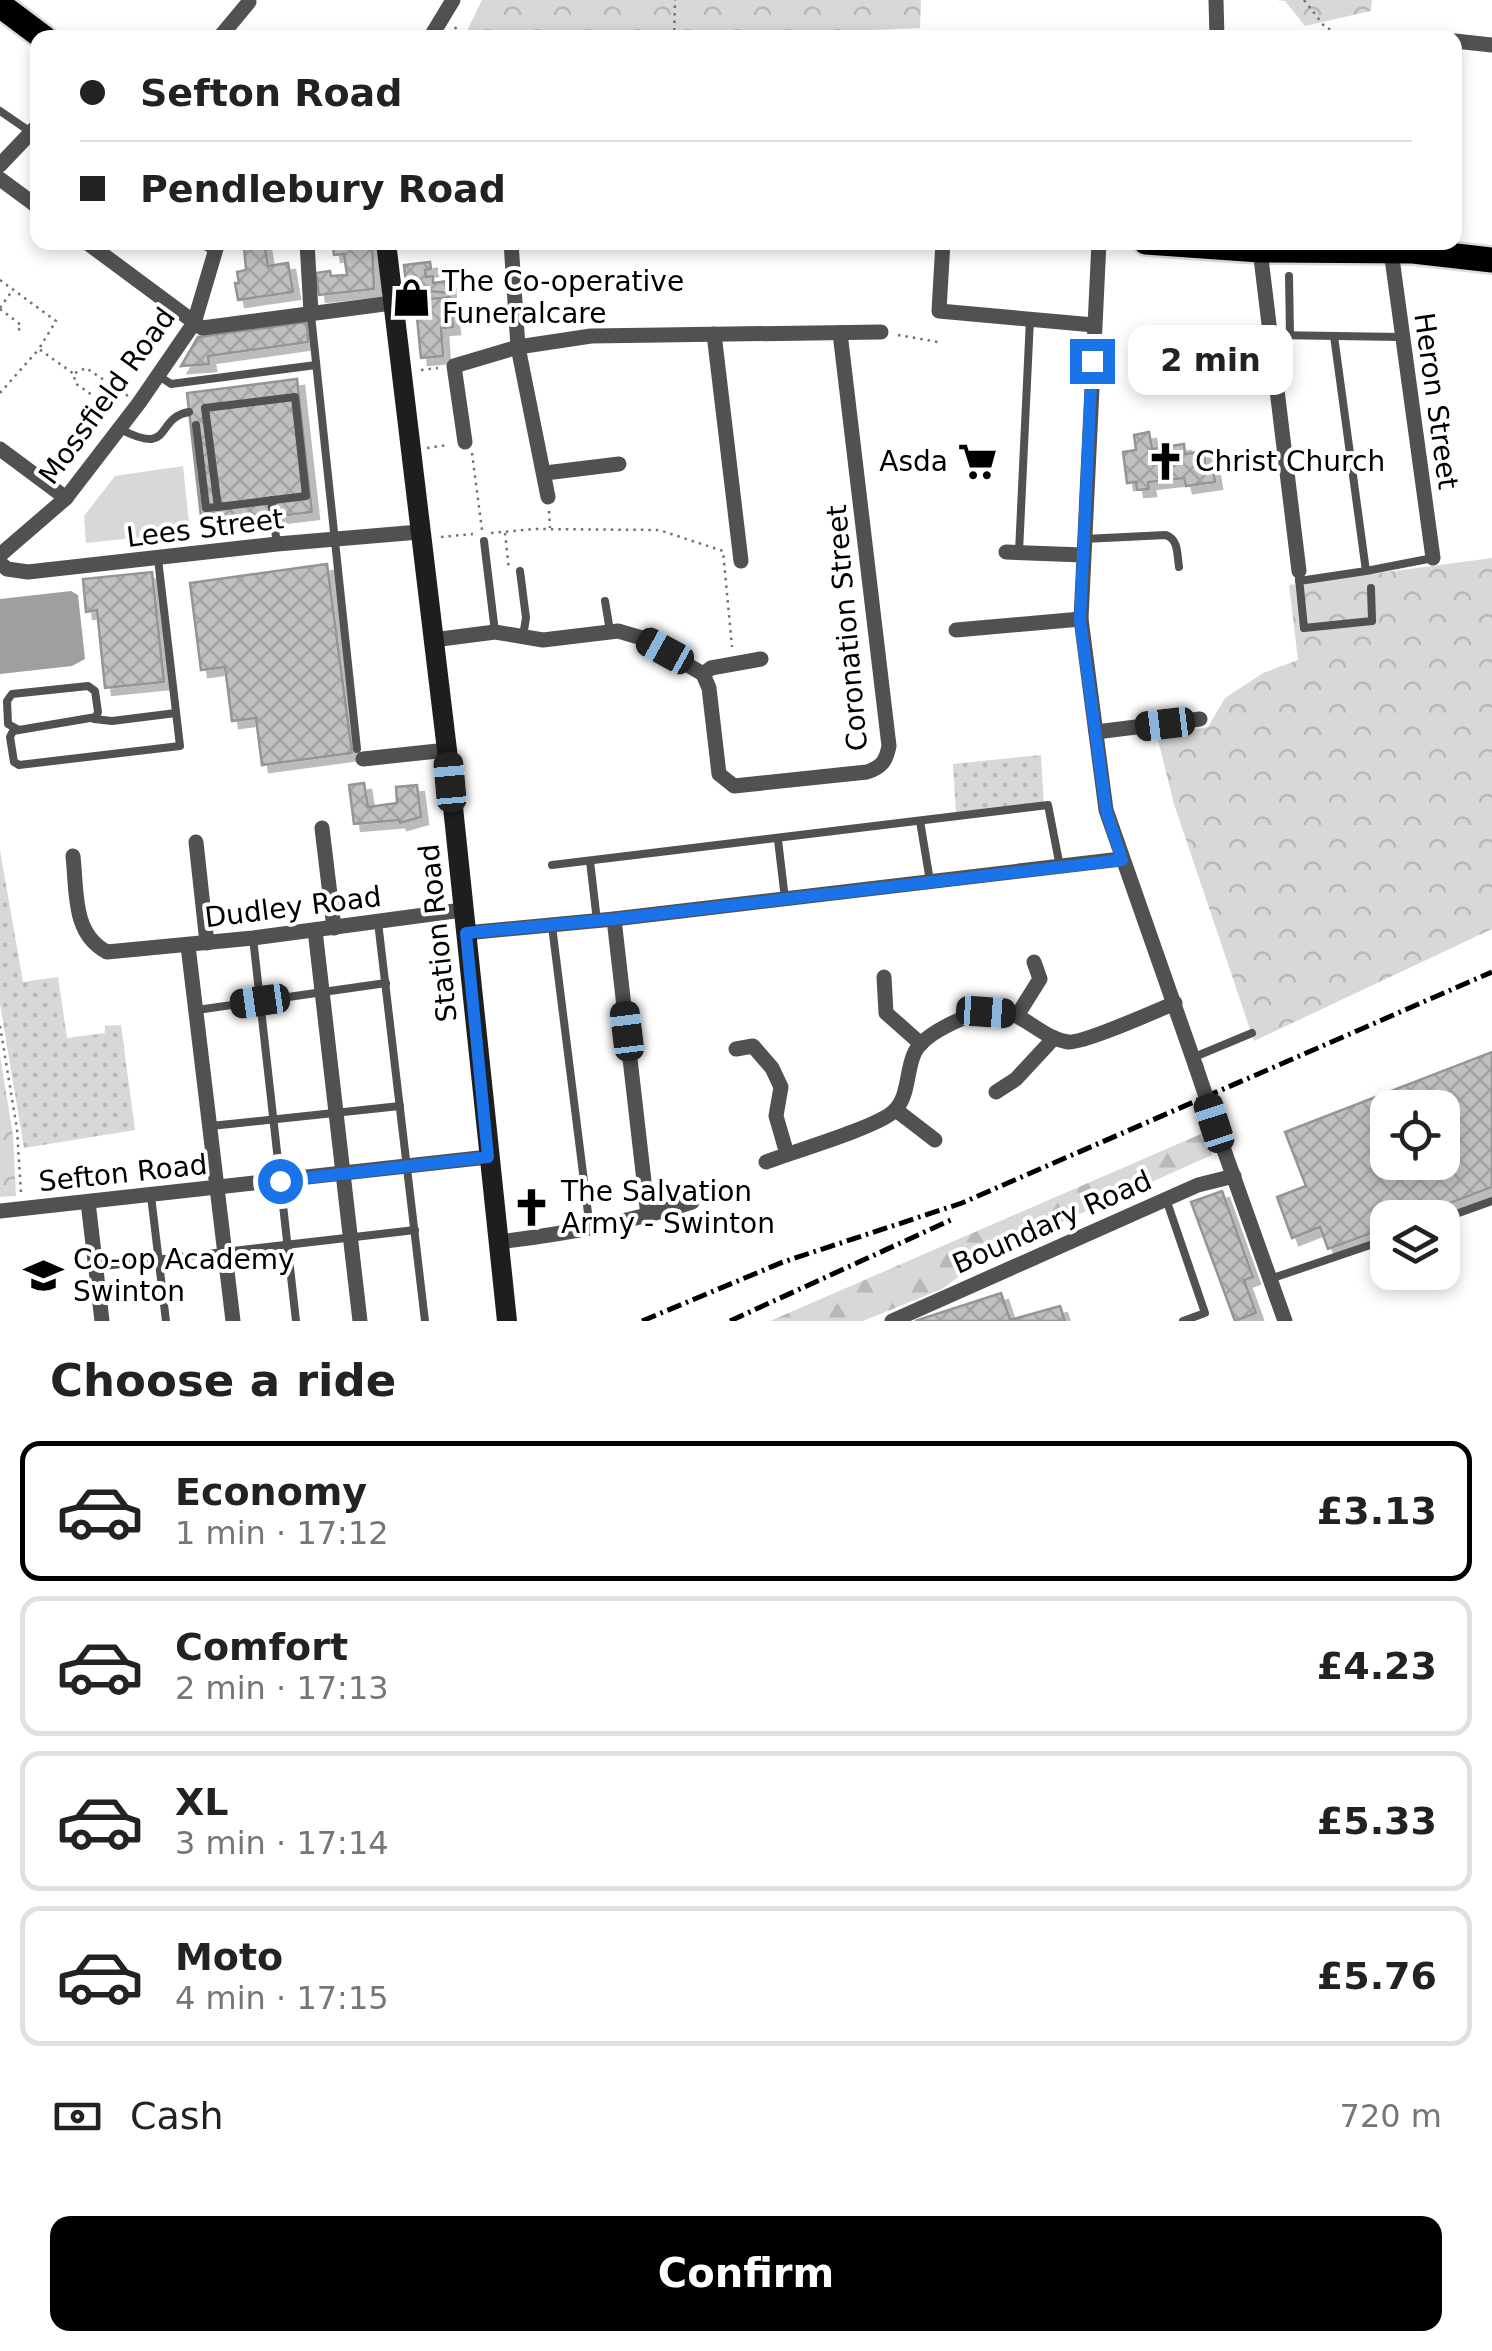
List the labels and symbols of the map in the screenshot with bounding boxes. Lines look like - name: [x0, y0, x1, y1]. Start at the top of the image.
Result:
- place label: The Co-operative Funeralcare: [441, 265, 684, 330]
- shop icon: The Co-operative Funeralcare: [391, 276, 433, 318]
- street label: Mossfield Road: [32, 301, 182, 491]
- street label: Heron Street: [1407, 311, 1465, 491]
- callout: 2 min: [1127, 326, 1292, 396]
- route end: [1070, 339, 1115, 384]
- supermarket icon: Asda: [957, 440, 999, 482]
- church icon: Christ Church: [1144, 440, 1186, 482]
- place label: Asda: [879, 445, 948, 478]
- place label: Christ Church: [1195, 445, 1385, 478]
- street label: Lees Street: [125, 502, 286, 554]
- street label: Coronation Street: [820, 503, 874, 753]
- car: [631, 623, 699, 679]
- car: [1133, 705, 1197, 743]
- car: [432, 751, 468, 813]
- street label: Station Road: [412, 842, 464, 1024]
- street label: Dudley Road: [203, 880, 383, 934]
- car: [228, 982, 292, 1020]
- car: [955, 995, 1017, 1029]
- car: [608, 999, 646, 1063]
- car: [1190, 1090, 1238, 1156]
- street label: Sefton Road: [37, 1148, 209, 1198]
- route start: [258, 1159, 303, 1204]
- street label: Boundary Road: [948, 1163, 1156, 1281]
- place label: The Salvation Army - Swinton: [560, 1175, 775, 1240]
- church icon: The Salvation Army - Swinton: [510, 1186, 552, 1228]
- place label: Co-op Academy Swinton: [73, 1243, 295, 1308]
- school or university icon: Co-op Academy Swinton: [22, 1254, 64, 1296]

